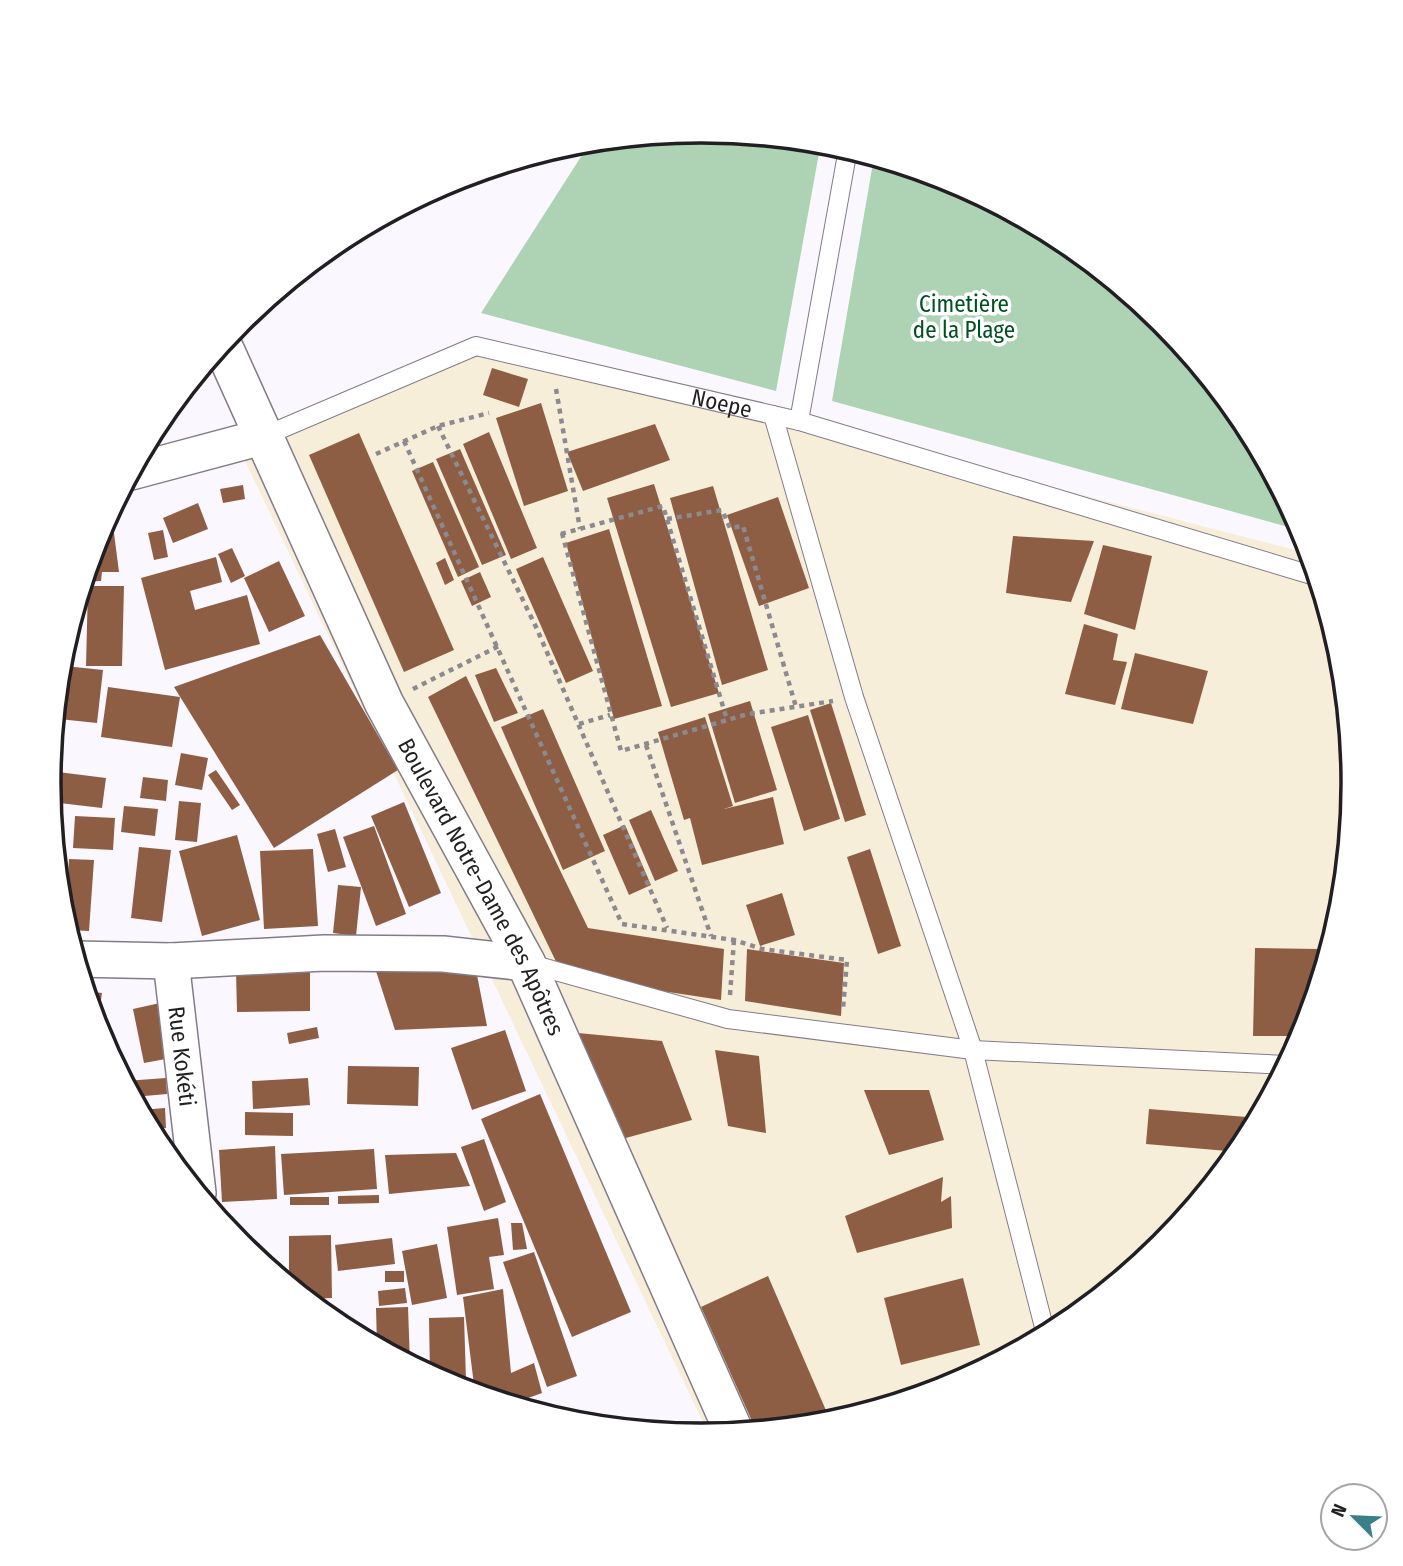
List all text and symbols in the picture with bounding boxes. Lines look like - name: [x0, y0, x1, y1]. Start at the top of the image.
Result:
- park label: Cimetière de la Plage: [913, 290, 1015, 344]
- street label: Noepe: [689, 383, 755, 424]
- street label: Boulevard Notre-Dame des Apôtres: [392, 733, 570, 1040]
- street label: Rue Kokéti: [162, 1005, 202, 1108]
- north arrow: [1319, 1482, 1389, 1552]
- text: N: [1326, 1500, 1352, 1520]

